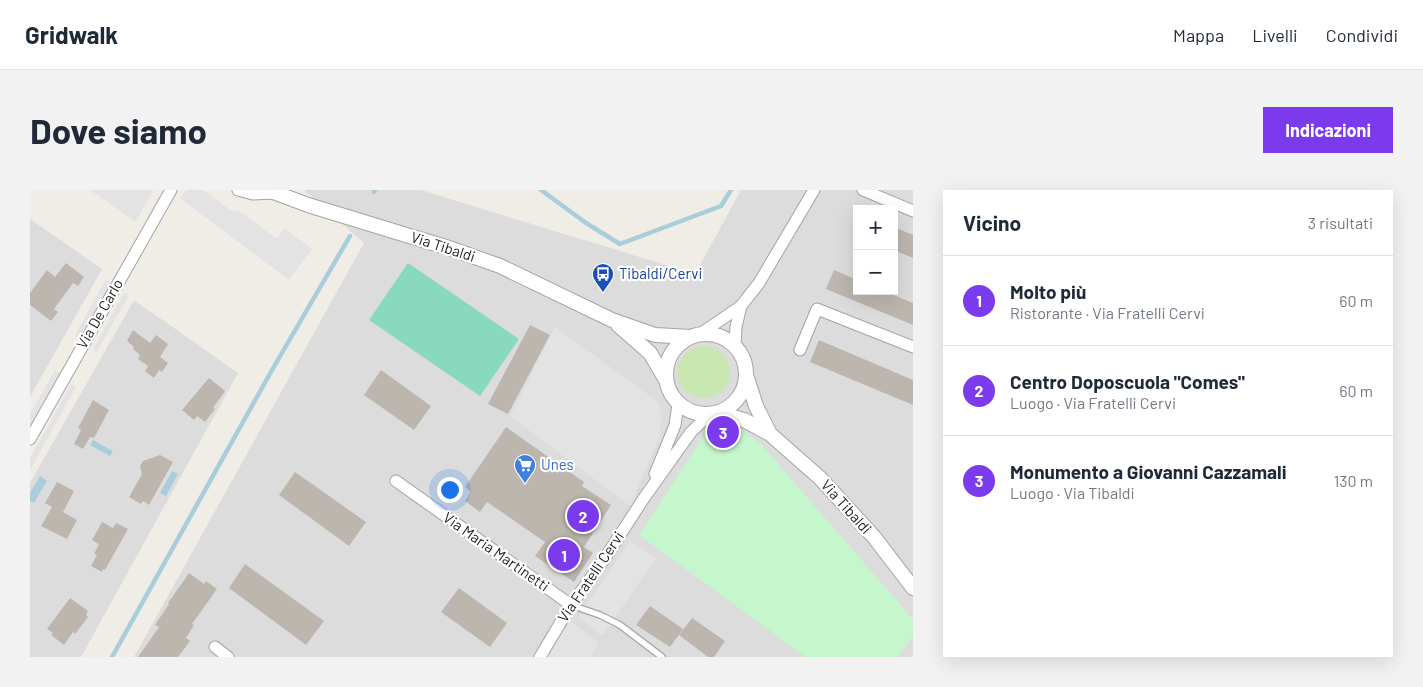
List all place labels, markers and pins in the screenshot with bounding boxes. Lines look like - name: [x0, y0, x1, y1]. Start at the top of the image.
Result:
- bus stop icon: Tibaldi/Cervi: [591, 262, 615, 293]
- place label: Tibaldi/Cervi: [619, 264, 702, 282]
- pin: 3: [707, 413, 739, 451]
- supermarket icon: Unes: [513, 453, 537, 484]
- place label: Unes: [541, 455, 574, 473]
- pin: 2: [567, 497, 599, 535]
- pin: 1: [548, 536, 580, 574]

